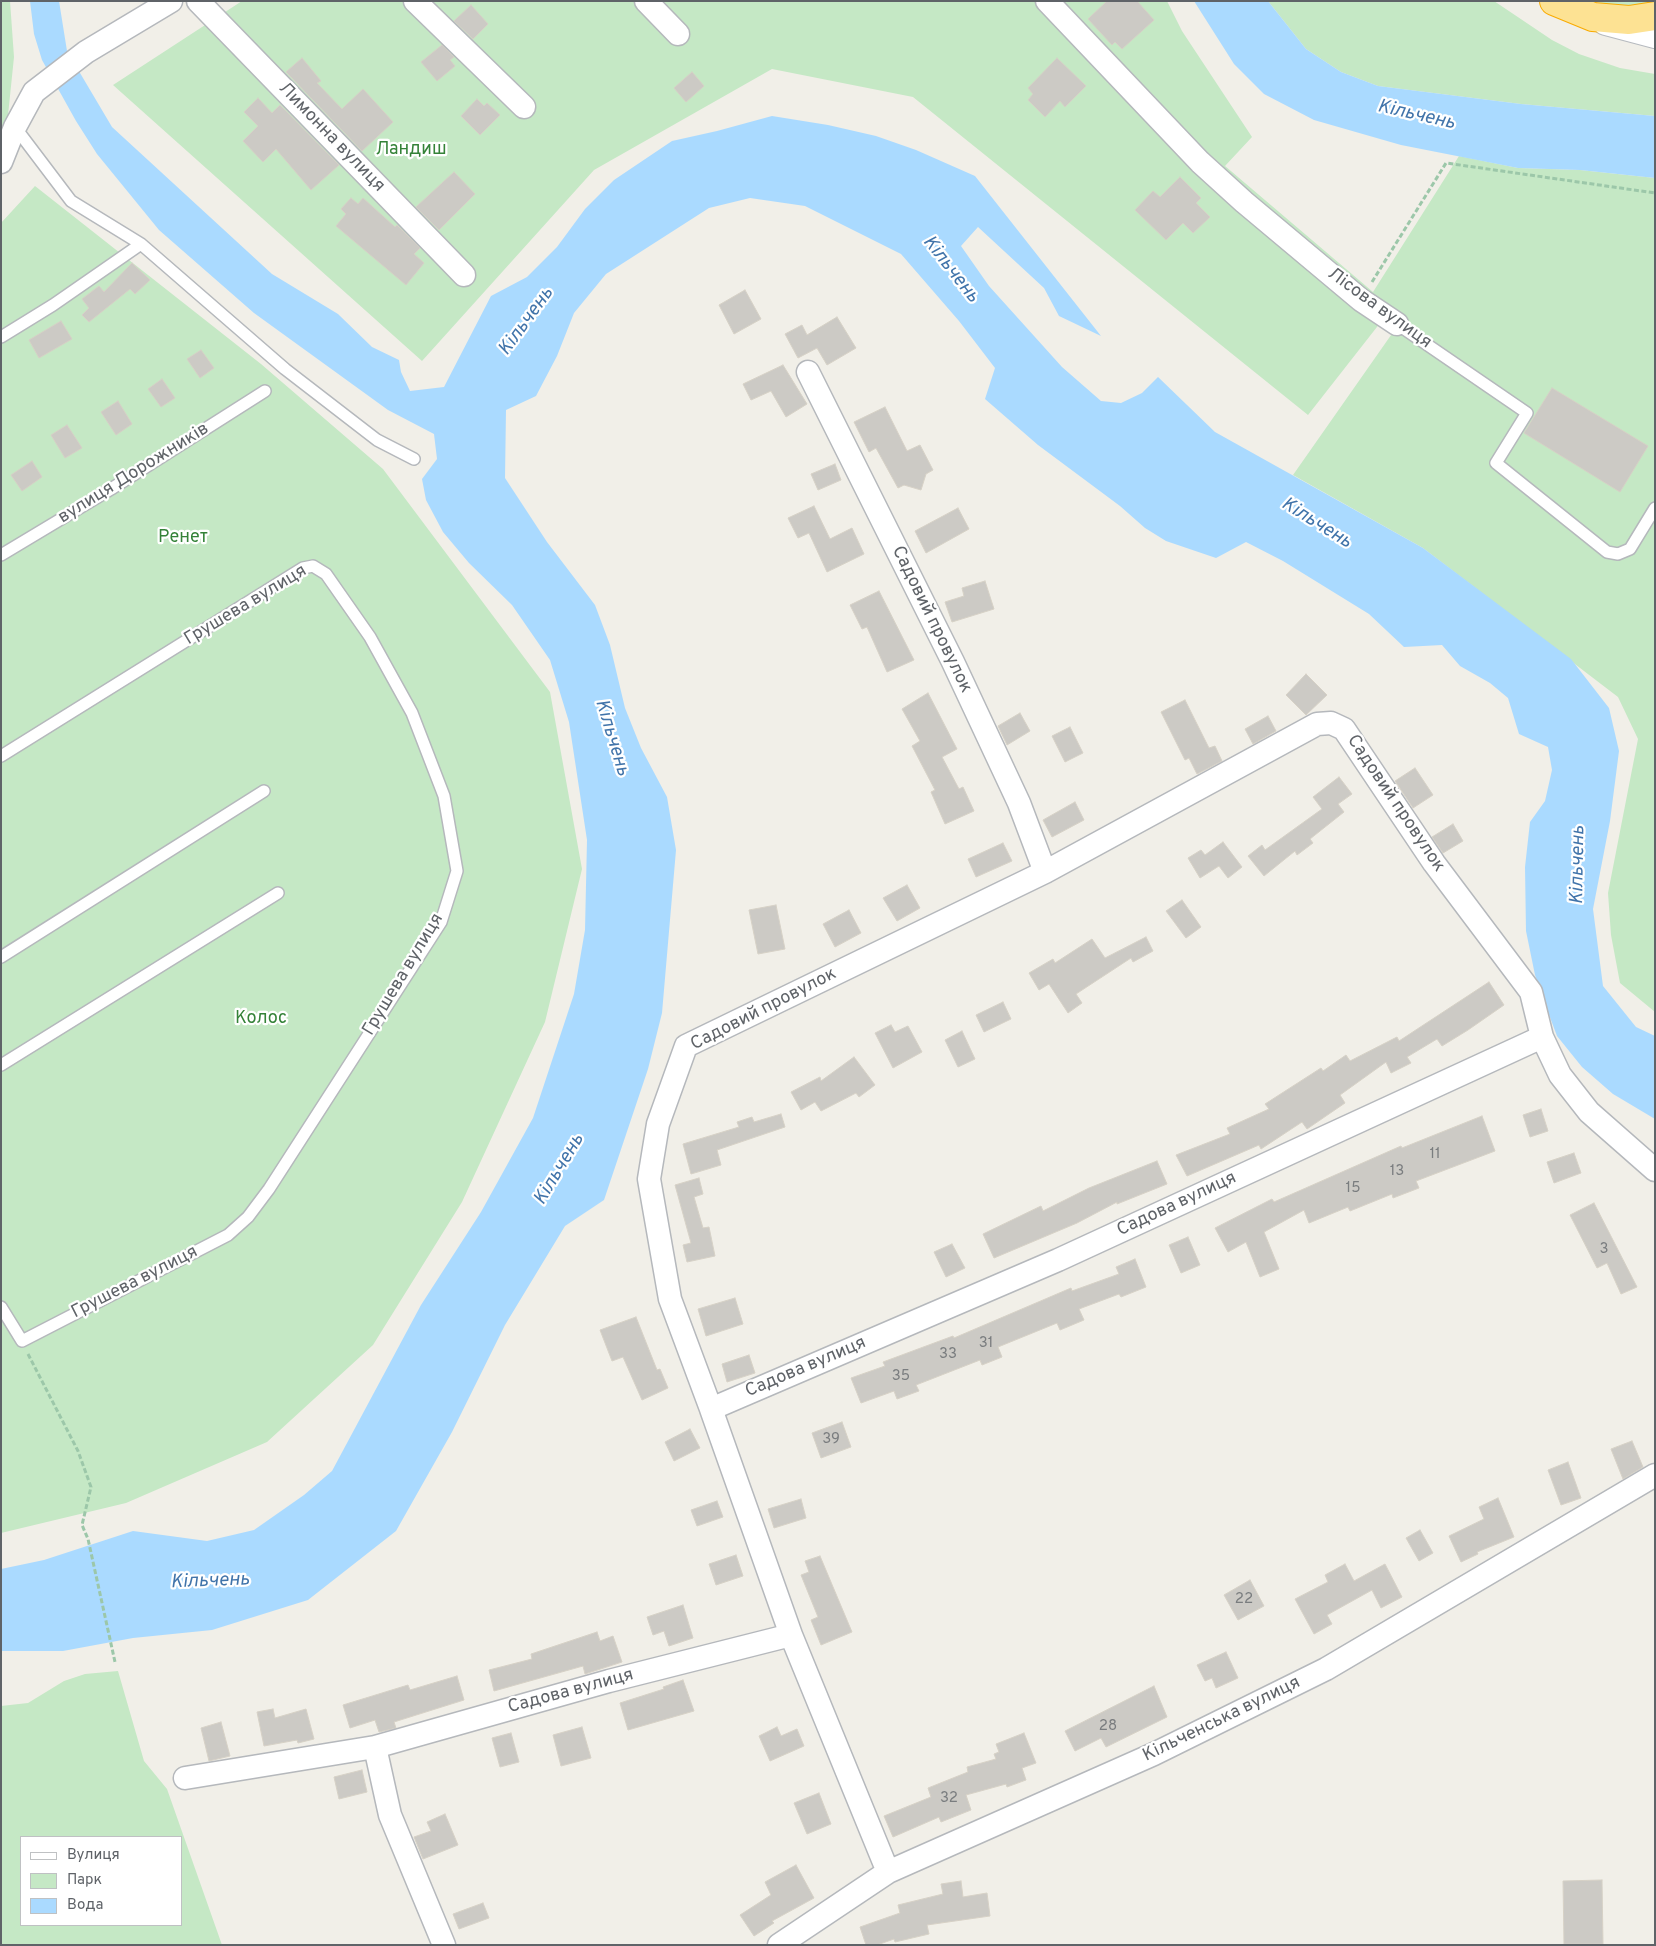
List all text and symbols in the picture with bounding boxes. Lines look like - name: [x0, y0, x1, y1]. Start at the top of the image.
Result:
- street label: Лимонна вулиця: [273, 79, 389, 197]
- water label: Кільчень: [1375, 96, 1457, 136]
- park label: Ландиш: [375, 139, 447, 161]
- water label: Кільчень: [917, 232, 983, 308]
- street label: Лісова вулиця: [1323, 264, 1435, 354]
- water label: Кільчень: [495, 283, 559, 361]
- street label: вулиця Дорожників: [55, 419, 213, 529]
- water label: Кільчень: [1276, 493, 1356, 555]
- park label: Ренет: [158, 527, 208, 549]
- street label: Садовий провулок: [886, 543, 976, 697]
- street label: Грушева вулиця: [181, 561, 311, 651]
- water label: Кільчень: [589, 697, 633, 779]
- street label: Садовий провулок: [1341, 731, 1449, 877]
- water label: Кільчень: [1567, 825, 1591, 905]
- street label: Грушева вулиця: [359, 910, 449, 1040]
- street label: Садовий провулок: [688, 964, 840, 1056]
- park label: Колос: [235, 1008, 287, 1030]
- water label: Кільчень: [530, 1130, 590, 1210]
- house number: 11: [1429, 1146, 1441, 1164]
- house number: 13: [1390, 1163, 1404, 1181]
- street label: Садова вулиця: [1114, 1168, 1240, 1242]
- house number: 15: [1346, 1180, 1360, 1198]
- house number: 3: [1599, 1241, 1609, 1259]
- street label: Грушева вулиця: [68, 1242, 202, 1324]
- street label: Садова вулиця: [742, 1333, 870, 1403]
- house number: 31: [979, 1335, 993, 1353]
- house number: 33: [939, 1346, 957, 1364]
- house number: 35: [892, 1368, 910, 1386]
- house number: 39: [822, 1431, 840, 1449]
- water label: Кільчень: [170, 1569, 250, 1595]
- house number: 22: [1235, 1591, 1253, 1609]
- street label: Садова вулиця: [506, 1665, 636, 1719]
- street label: Кільченська вулиця: [1140, 1673, 1304, 1767]
- house number: 28: [1099, 1718, 1117, 1736]
- house number: 32: [940, 1790, 958, 1808]
- legend: [20, 1836, 182, 1926]
- text: Вулиця: [67, 1846, 120, 1865]
- text: Парк: [67, 1871, 102, 1890]
- text: Вода: [67, 1896, 103, 1915]

